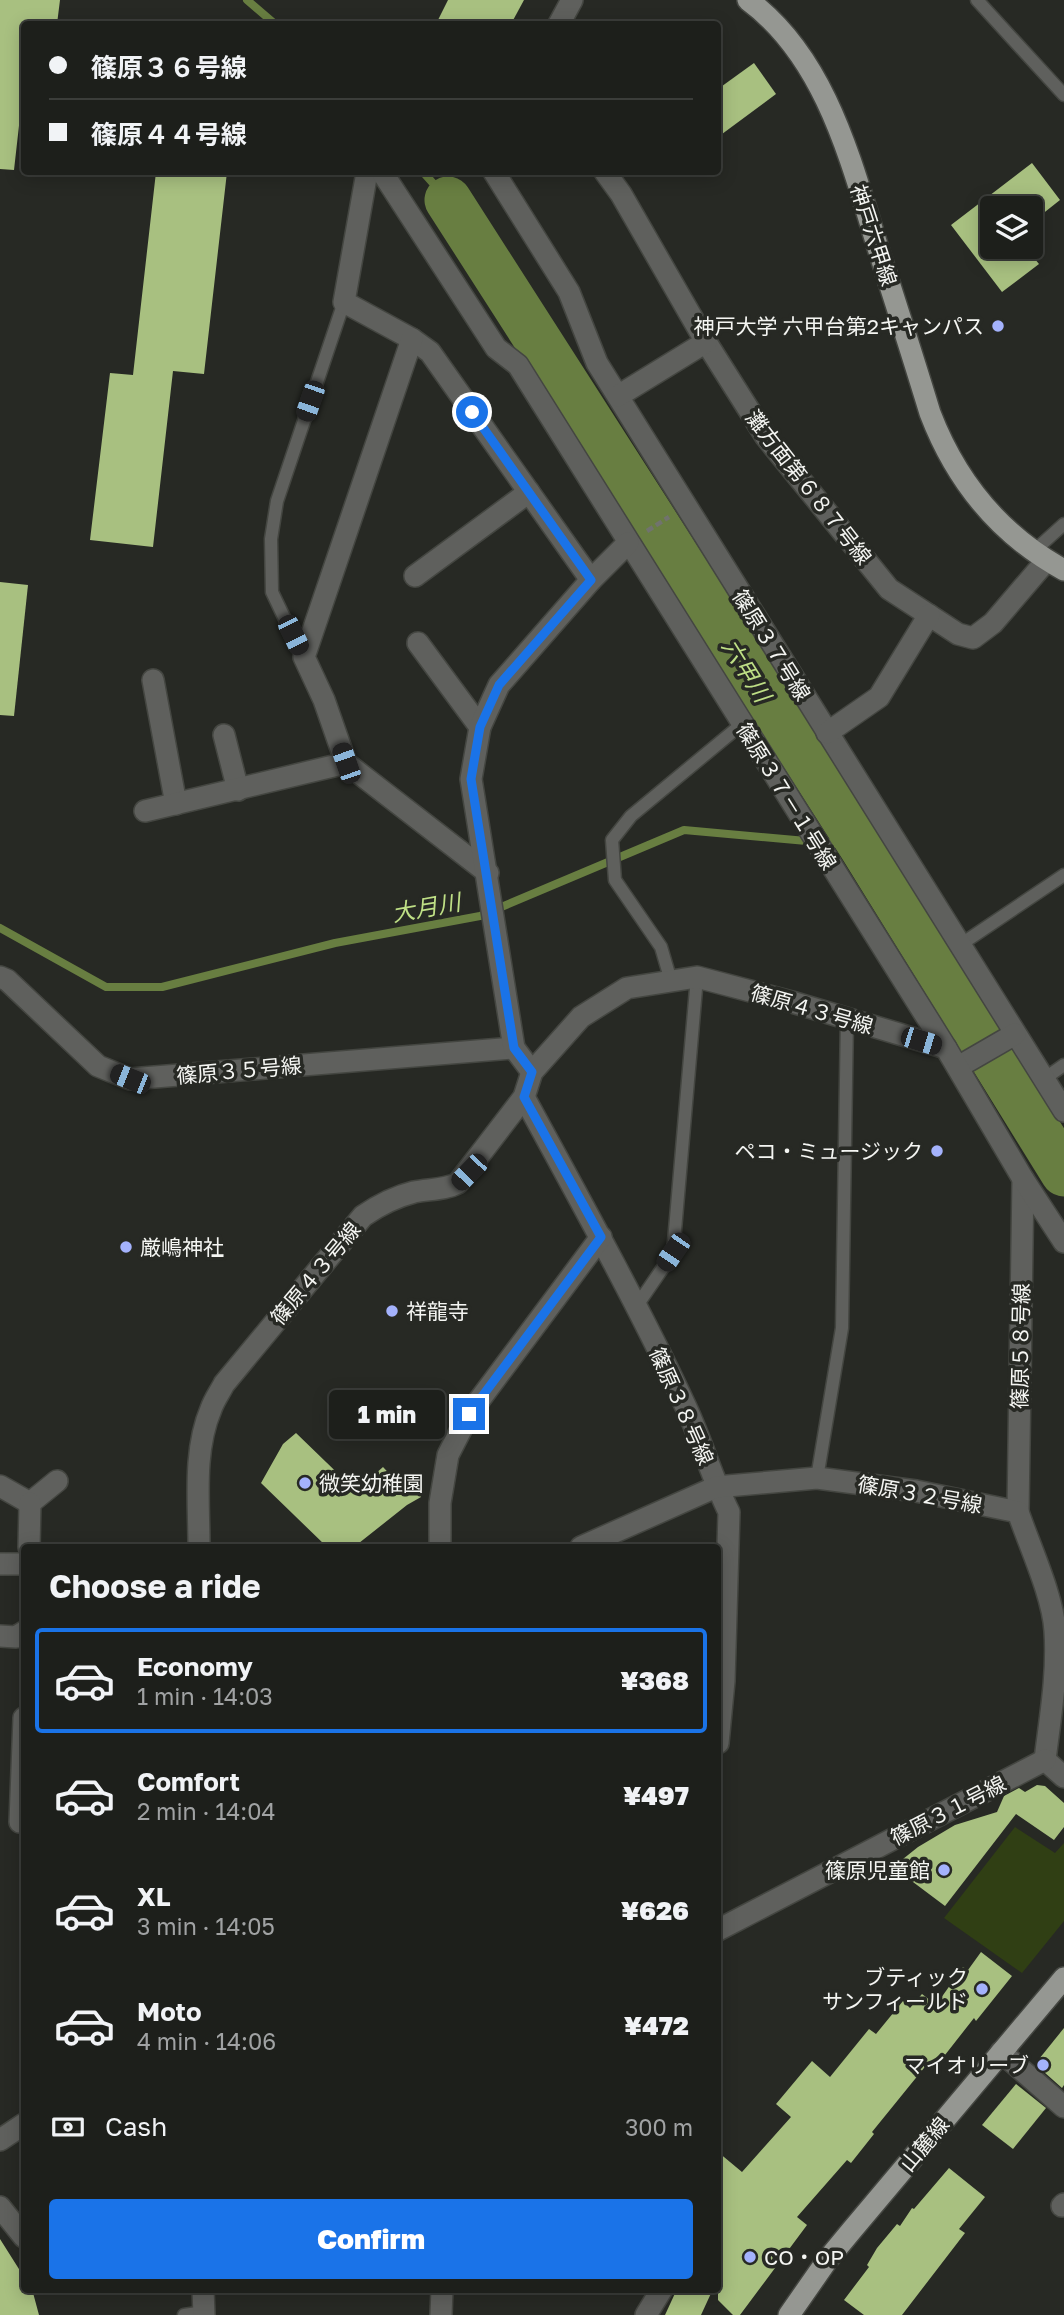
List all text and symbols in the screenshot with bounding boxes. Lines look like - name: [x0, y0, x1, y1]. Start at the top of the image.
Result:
- text: 篠原３６号線: [91, 52, 247, 83]
- text: 篠原４４号線: [91, 119, 247, 150]
- street label: 神戸六甲線: [845, 181, 903, 289]
- map controls: [980, 196, 1043, 259]
- button: layers: [980, 196, 1043, 259]
- place label: 神戸大学 六甲台第2キャンパス: [694, 313, 984, 339]
- marker: 神戸大学 六甲台第2キャンパス: [990, 318, 1006, 334]
- car: [294, 378, 327, 424]
- route start: [456, 396, 488, 428]
- street label: 灘方面第６８７号線: [741, 405, 877, 569]
- street label: 篠原３７号線: [728, 585, 816, 705]
- car: [275, 612, 312, 658]
- water label: 六甲川: [717, 633, 779, 709]
- street label: 篠原３７－１号線: [731, 718, 843, 874]
- car: [330, 740, 363, 786]
- water label: 大月川: [390, 887, 465, 927]
- street label: 篠原４３号線: [748, 979, 876, 1039]
- car: [898, 1025, 945, 1057]
- street label: 篠原３５号線: [175, 1052, 303, 1088]
- car: [107, 1061, 154, 1097]
- place label: ペコ・ミュージック: [734, 1138, 923, 1164]
- marker: ペコ・ミュージック: [929, 1143, 945, 1159]
- car: [447, 1150, 492, 1194]
- street label: 篠原４３号線: [265, 1216, 365, 1330]
- car: [653, 1229, 694, 1275]
- place label: 厳嶋神社: [140, 1234, 224, 1260]
- marker: 厳嶋神社: [118, 1239, 134, 1255]
- street label: 篠原５８号線: [1006, 1283, 1034, 1409]
- place label: 祥龍寺: [406, 1298, 469, 1324]
- marker: 祥龍寺: [384, 1303, 400, 1319]
- street label: 篠原３８号線: [644, 1343, 720, 1469]
- callout: 1 min: [329, 1390, 444, 1438]
- route end: [453, 1398, 485, 1430]
- text: 1 min: [358, 1400, 416, 1428]
- place label: 微笑幼稚園: [319, 1470, 424, 1496]
- street label: 篠原３２号線: [856, 1470, 984, 1518]
- marker: 微笑幼稚園: [297, 1475, 313, 1491]
- text: Choose a ride: [49, 1567, 261, 1605]
- icon: car: [53, 1649, 116, 1712]
- text: Economy: [137, 1651, 253, 1682]
- text: ¥368: [620, 1665, 689, 1696]
- text: 1 min · 14:03: [137, 1682, 273, 1710]
- icon: car: [53, 1764, 116, 1827]
- text: Comfort: [137, 1766, 240, 1797]
- street label: 篠原３１号線: [886, 1770, 1010, 1850]
- text: ¥497: [623, 1780, 689, 1811]
- text: 2 min · 14:04: [137, 1797, 276, 1825]
- place label: 篠原児童館: [825, 1857, 930, 1883]
- marker: 篠原児童館: [936, 1862, 952, 1878]
- icon: car: [53, 1879, 116, 1942]
- text: XL: [137, 1881, 171, 1912]
- text: ¥626: [621, 1895, 689, 1926]
- text: 3 min · 14:05: [137, 1912, 275, 1940]
- place label: ブティック サンフィールド: [822, 1964, 968, 2014]
- marker: ブティック サンフィールド: [974, 1981, 990, 1997]
- icon: car: [53, 1994, 116, 2057]
- text: Moto: [137, 1996, 202, 2027]
- text: ¥472: [624, 2010, 689, 2041]
- text: 4 min · 14:06: [137, 2027, 276, 2055]
- place label: マイオリーブ: [904, 2052, 1029, 2078]
- marker: マイオリーブ: [1035, 2057, 1051, 2073]
- icon: cash: [49, 2108, 87, 2146]
- text: Cash: [105, 2111, 167, 2142]
- street label: 山麓線: [894, 2112, 954, 2176]
- text: 300 m: [625, 2113, 693, 2141]
- button: Confirm: [49, 2199, 693, 2279]
- place label: CO・OP: [764, 2244, 844, 2270]
- marker: CO・OP: [742, 2249, 758, 2265]

